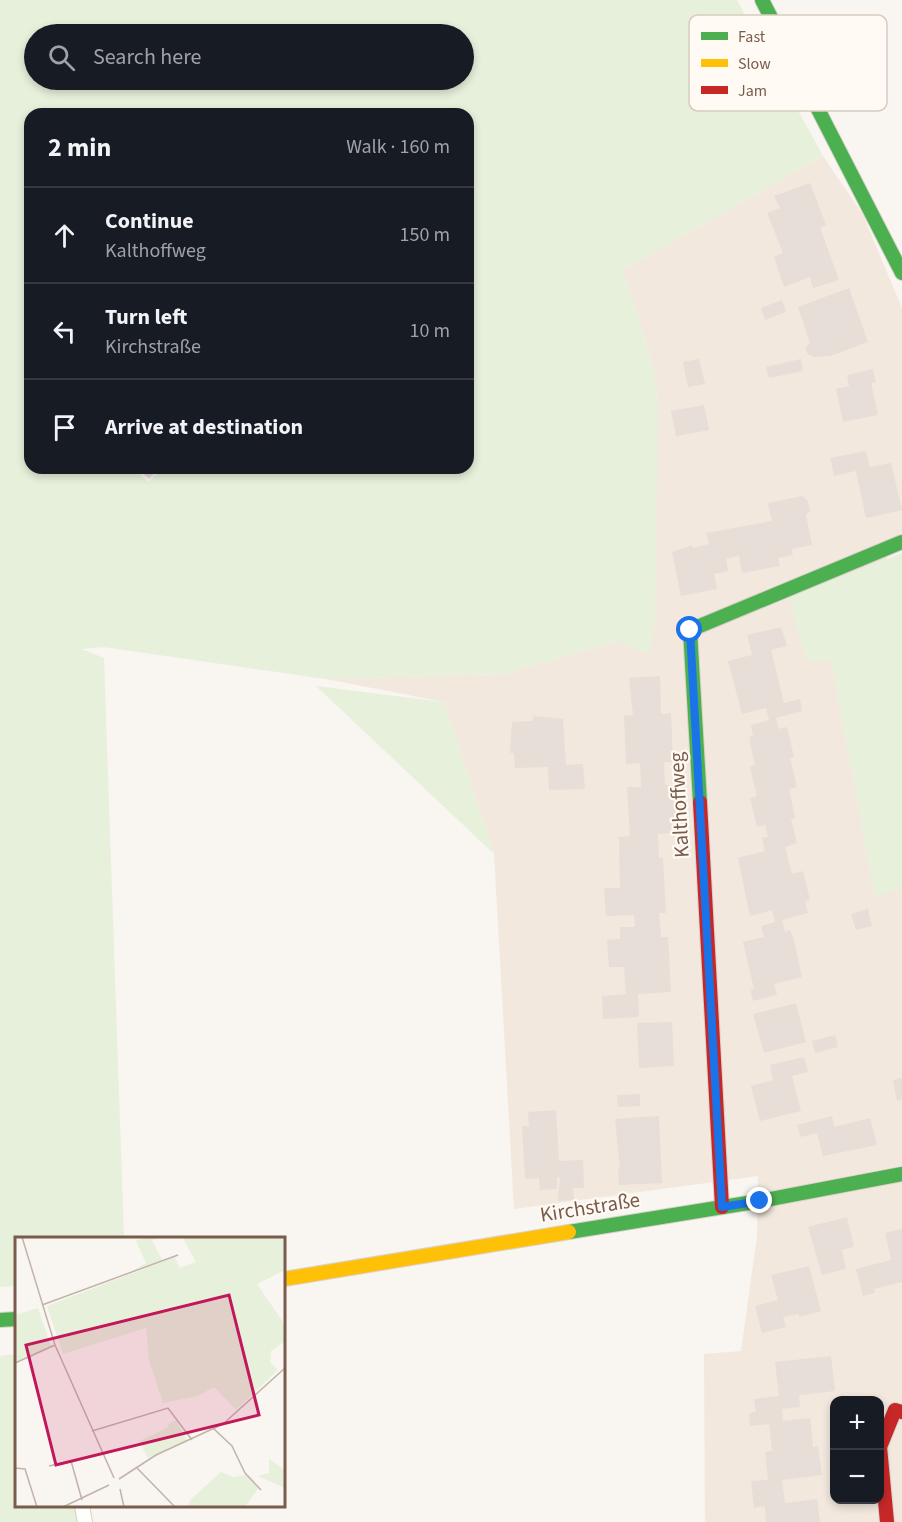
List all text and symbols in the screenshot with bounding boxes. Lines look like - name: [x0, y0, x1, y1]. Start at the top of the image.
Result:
- legend: [689, 15, 887, 111]
- search box: [24, 24, 474, 90]
- text: Fast: [738, 26, 766, 48]
- icon: search: [45, 41, 78, 74]
- text: Search here: [93, 41, 201, 73]
- text: Slow: [738, 53, 771, 75]
- text: Jam: [738, 80, 767, 102]
- text: 2 min: [48, 129, 111, 166]
- text: Walk · 160 m: [346, 133, 450, 161]
- text: Continue: [105, 205, 194, 237]
- icon: ahead: [48, 219, 81, 252]
- text: 150 m: [400, 221, 450, 249]
- text: Kalthoffweg: [105, 237, 206, 265]
- text: Turn left: [105, 301, 187, 333]
- icon: left: [48, 315, 81, 348]
- text: 10 m: [410, 317, 450, 345]
- text: Kirchstraße: [105, 333, 201, 361]
- icon: arrive: [48, 411, 81, 444]
- text: Arrive at destination: [105, 411, 303, 443]
- route start: [676, 616, 702, 642]
- street label: Kalthoffweg: [661, 751, 697, 859]
- street label: Kirchstraße: [538, 1184, 642, 1230]
- route end: [746, 1187, 772, 1213]
- inset map: [15, 1237, 285, 1507]
- map controls: [830, 1396, 884, 1504]
- button: +: [830, 1396, 884, 1450]
- button: −: [830, 1450, 884, 1504]

